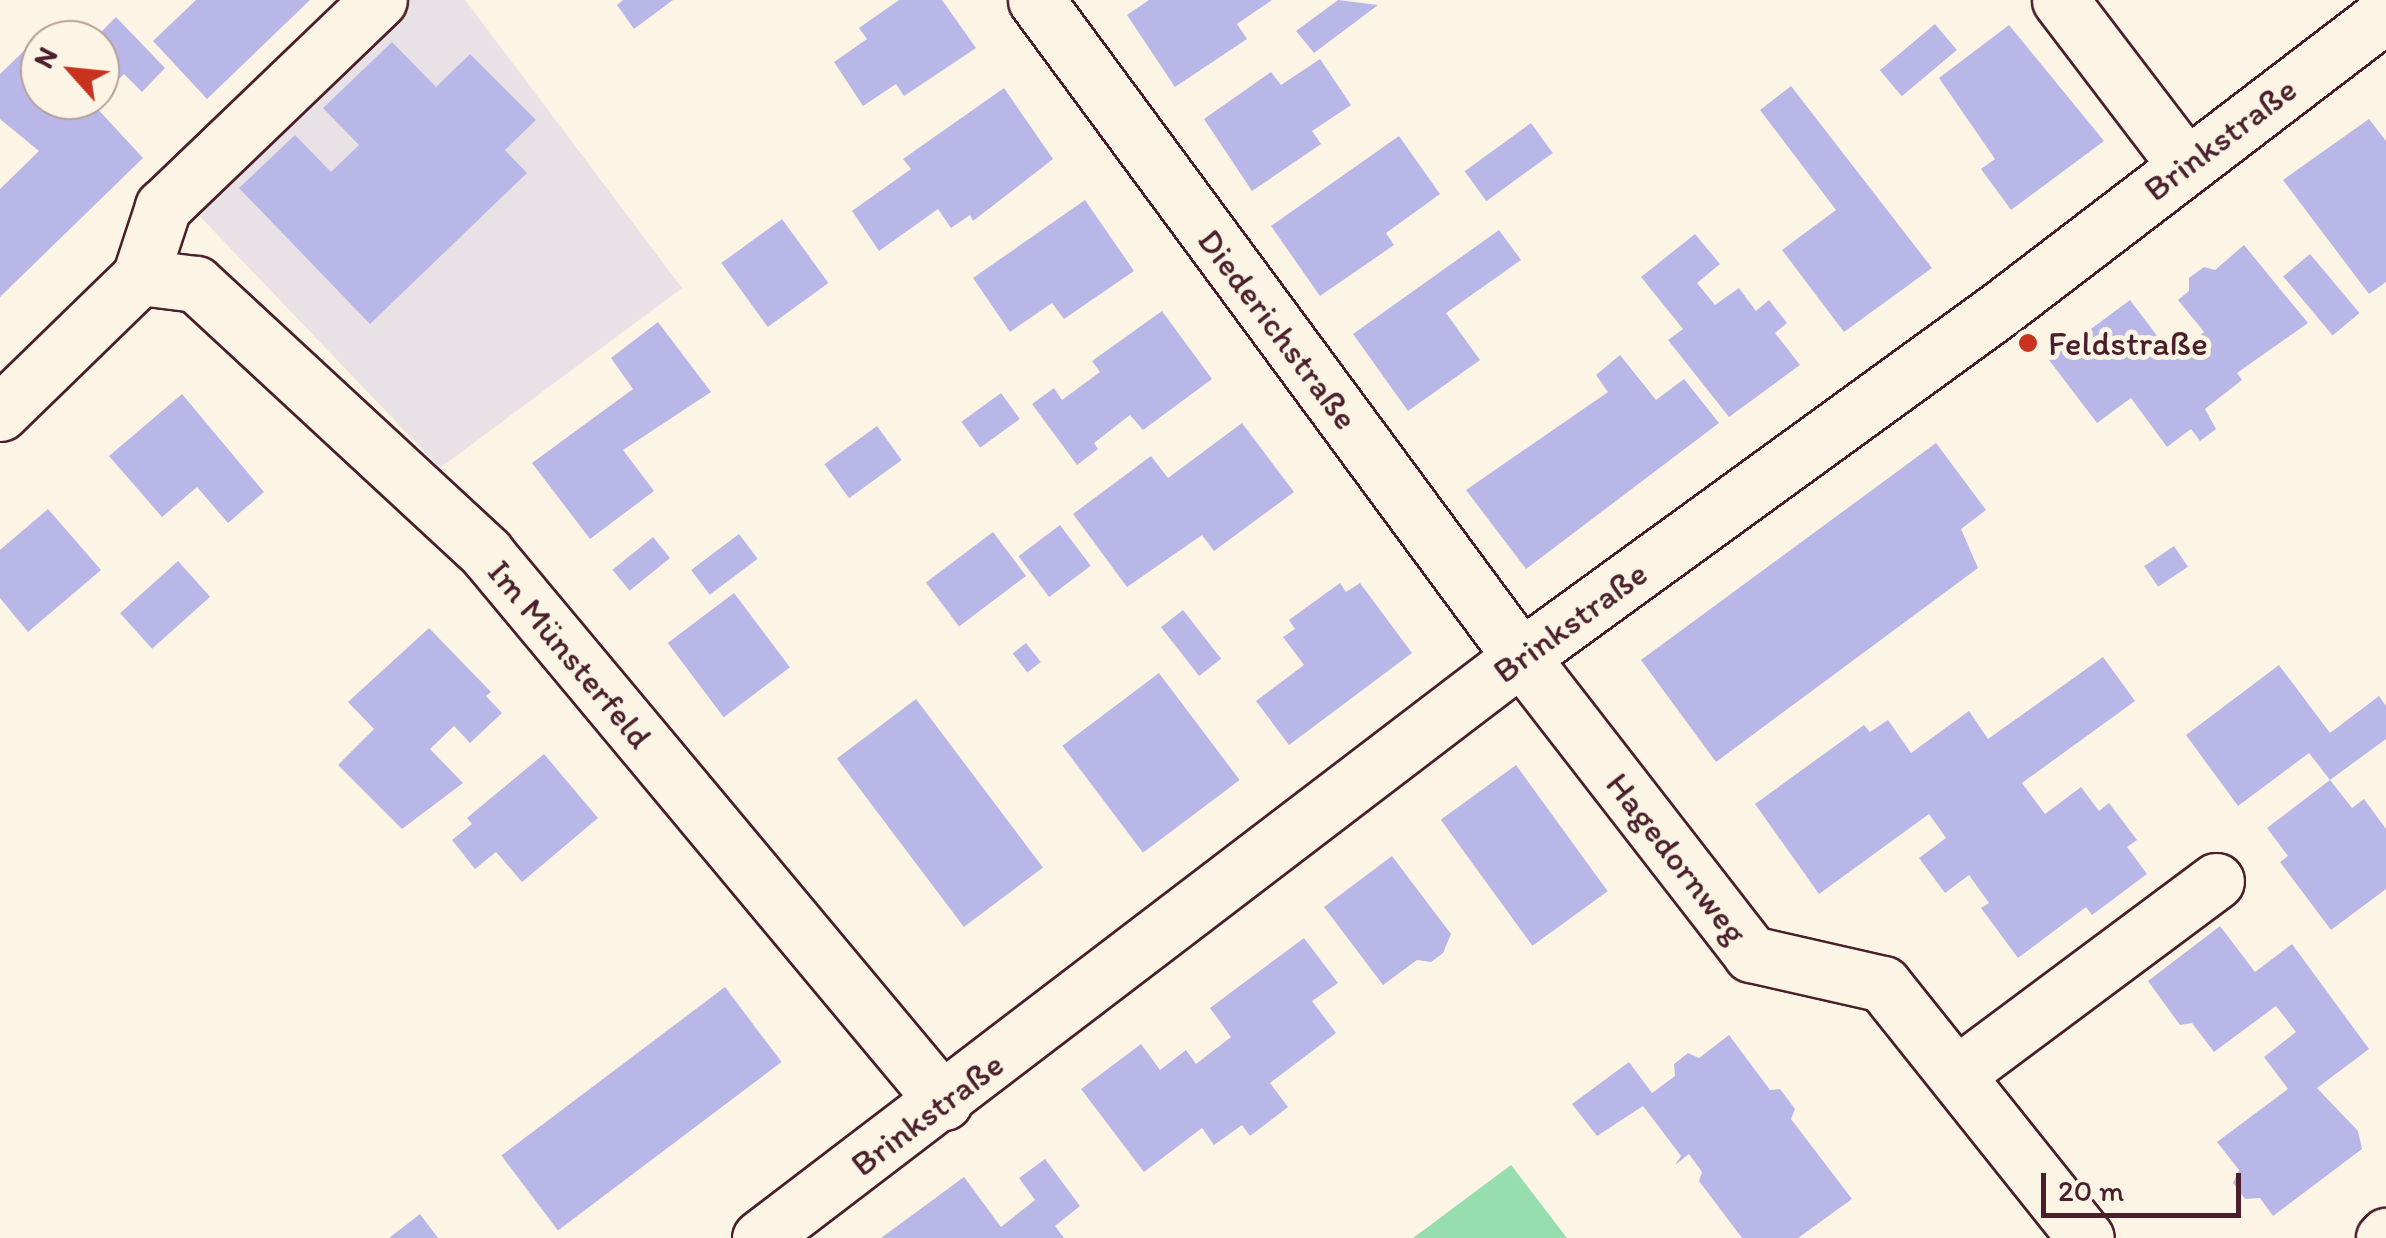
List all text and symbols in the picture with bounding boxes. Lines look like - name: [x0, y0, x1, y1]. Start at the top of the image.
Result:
- north arrow: [20, 20, 120, 120]
- text: N: [26, 41, 64, 73]
- street label: Brinkstraße: [2135, 68, 2305, 210]
- street label: Diederichstraße: [1189, 220, 1367, 438]
- place label: Feldstraße: [2048, 322, 2208, 364]
- marker: Feldstraße: [2017, 332, 2039, 354]
- street label: Im Münsterfeld: [478, 550, 662, 758]
- street label: Brinkstraße: [1485, 552, 1655, 692]
- street label: Hagedornweg: [1597, 764, 1757, 952]
- street label: Brinkstraße: [842, 1043, 1012, 1185]
- scale bar: [2046, 1153, 2246, 1215]
- text: 20 m: [2058, 1172, 2124, 1209]

